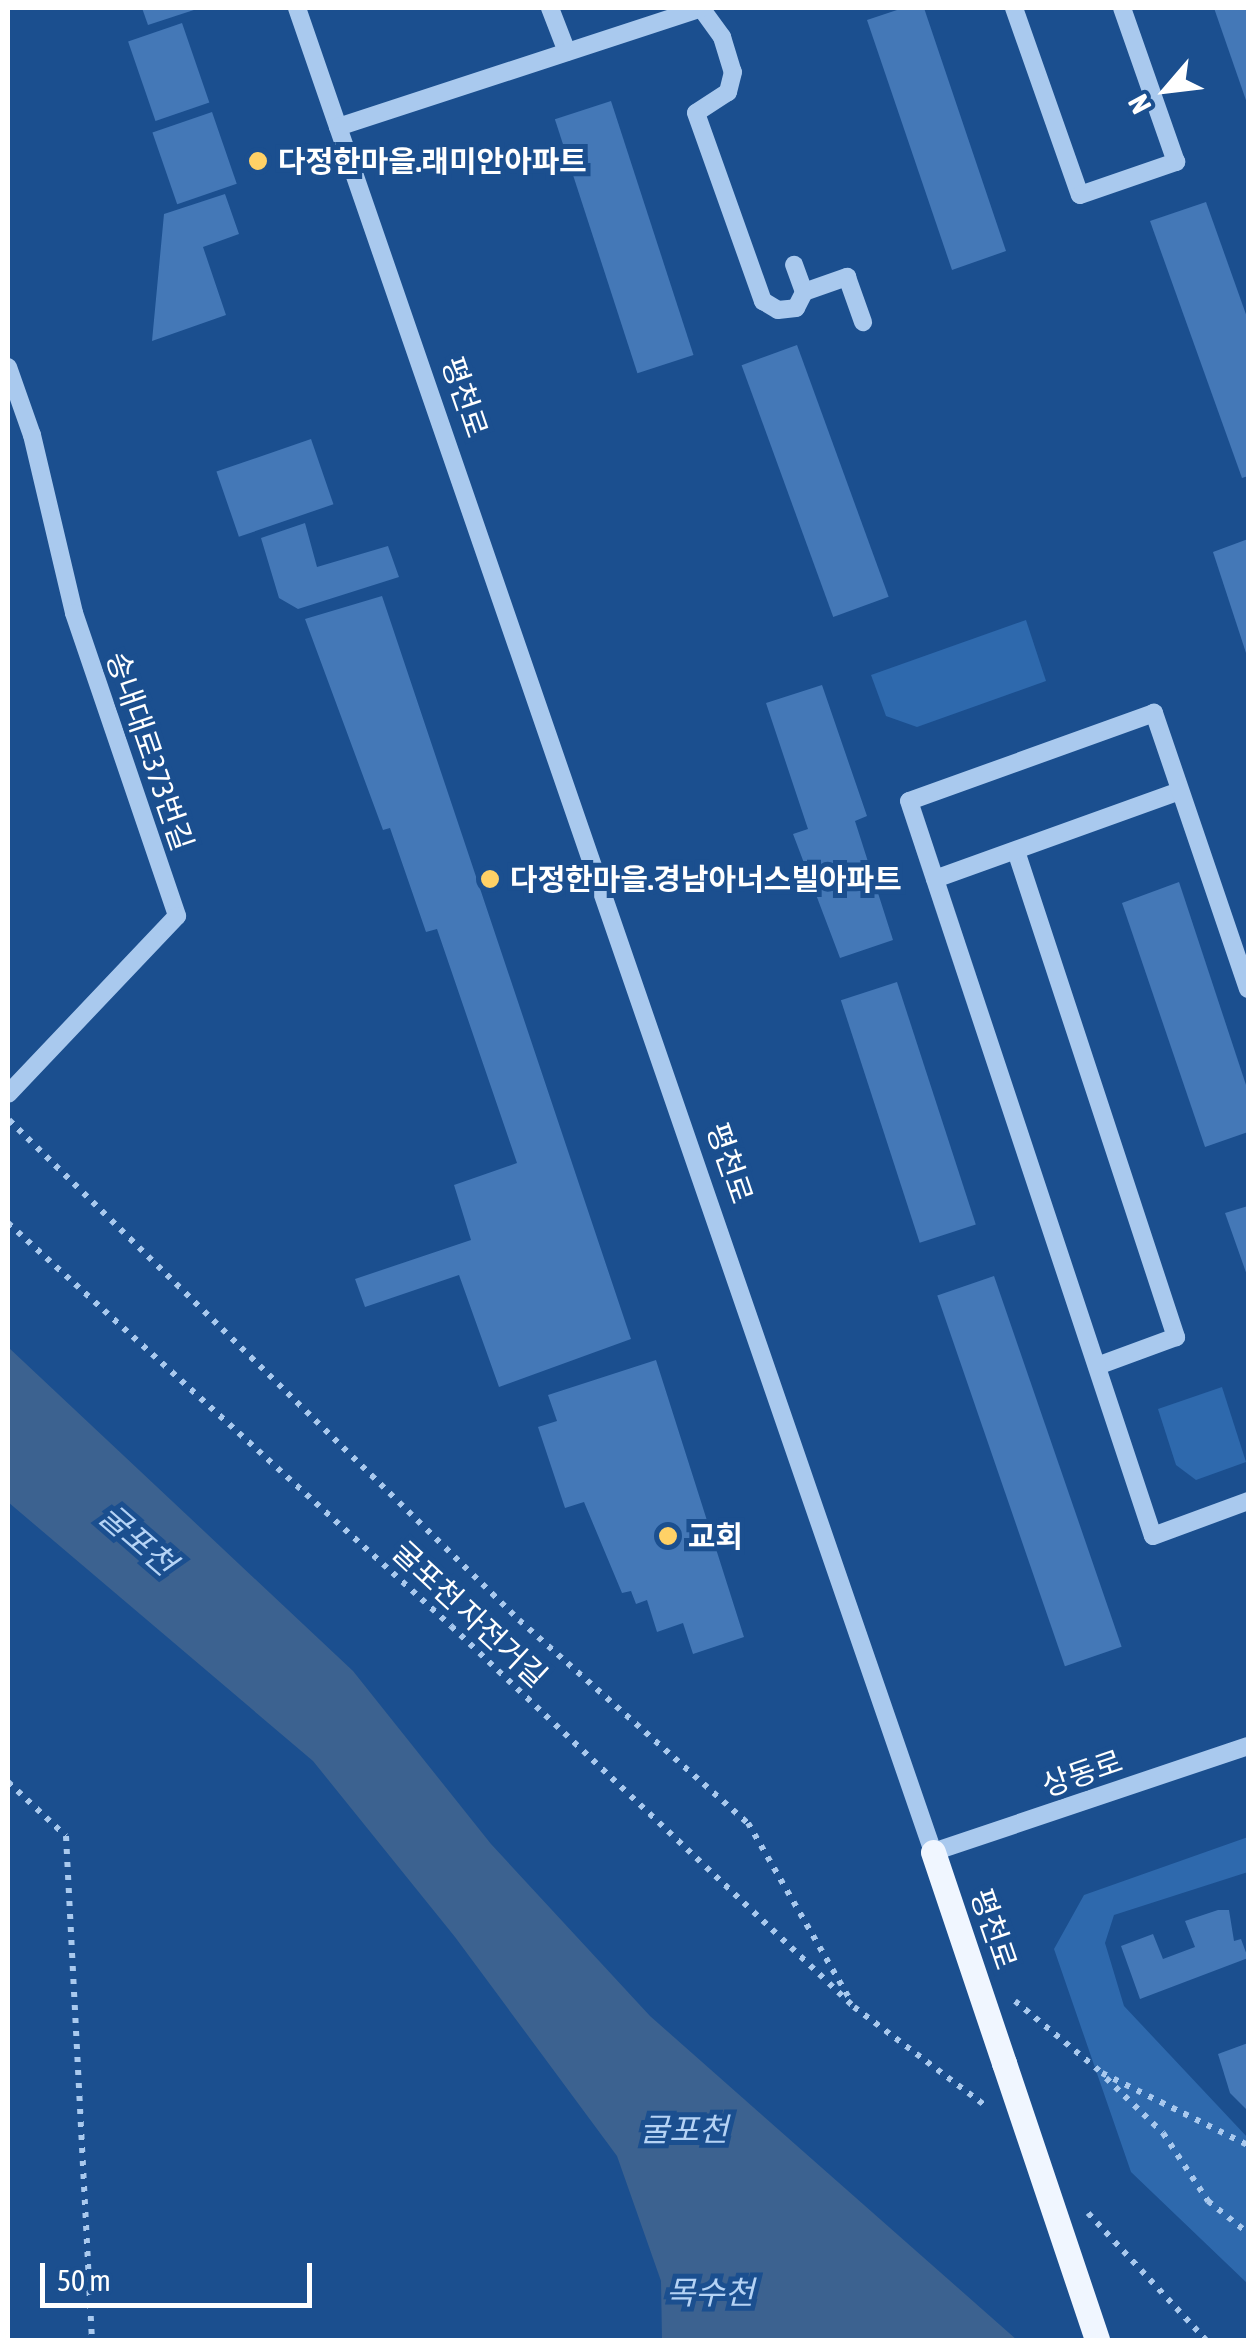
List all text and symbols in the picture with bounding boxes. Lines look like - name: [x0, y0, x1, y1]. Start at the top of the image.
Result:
- north arrow: [1116, 40, 1216, 140]
- text: N: [1122, 89, 1158, 119]
- place label: 다정한마을.래미안아파트: [278, 143, 587, 179]
- marker: 다정한마을.래미안아파트: [247, 150, 269, 172]
- street label: 평천로: [435, 352, 495, 442]
- street label: 송내대로373번길: [99, 647, 201, 855]
- place label: 다정한마을.경남아너스빌아파트: [510, 861, 902, 897]
- marker: 다정한마을.경남아너스빌아파트: [479, 868, 501, 890]
- street label: 평천로: [700, 1118, 760, 1208]
- water label: 굴포천: [91, 1497, 183, 1583]
- place label: 교회: [688, 1518, 743, 1554]
- marker: 교회: [657, 1525, 679, 1547]
- street label: 굴포천 자전거길: [386, 1534, 554, 1694]
- street label: 상동로: [1037, 1743, 1127, 1803]
- street label: 평천로: [964, 1884, 1024, 1974]
- water label: 굴포천: [640, 2111, 728, 2149]
- scale bar: [45, 2243, 318, 2305]
- text: 50 m: [57, 2263, 111, 2297]
- water label: 목수천: [666, 2274, 754, 2312]

